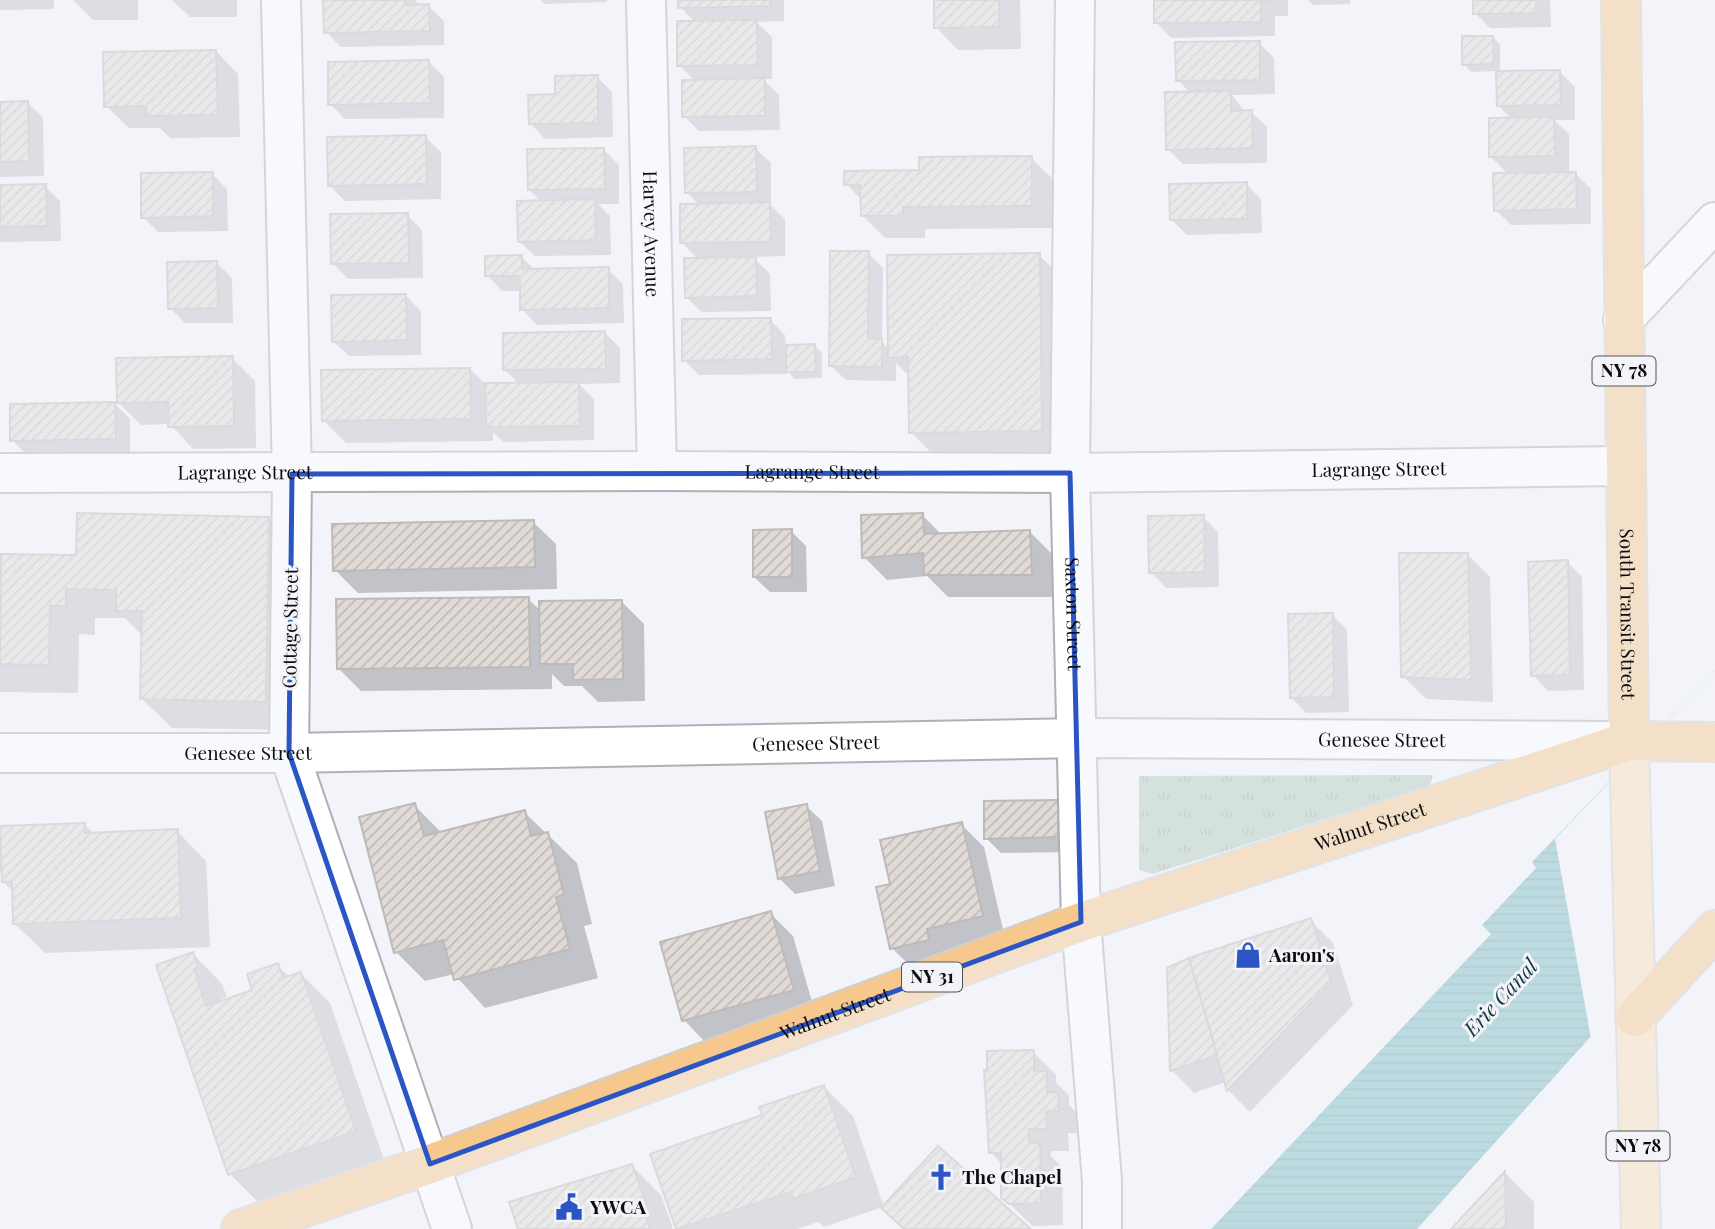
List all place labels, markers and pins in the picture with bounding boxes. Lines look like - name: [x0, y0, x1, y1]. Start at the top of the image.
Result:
- shop icon: Aaron's: [1233, 940, 1263, 970]
- place label: Aaron's: [1268, 941, 1335, 967]
- church icon: The Chapel: [926, 1162, 956, 1192]
- place label: The Chapel: [962, 1163, 1062, 1189]
- public building icon: YWCA: [554, 1192, 584, 1222]
- place label: YWCA: [589, 1193, 647, 1219]

